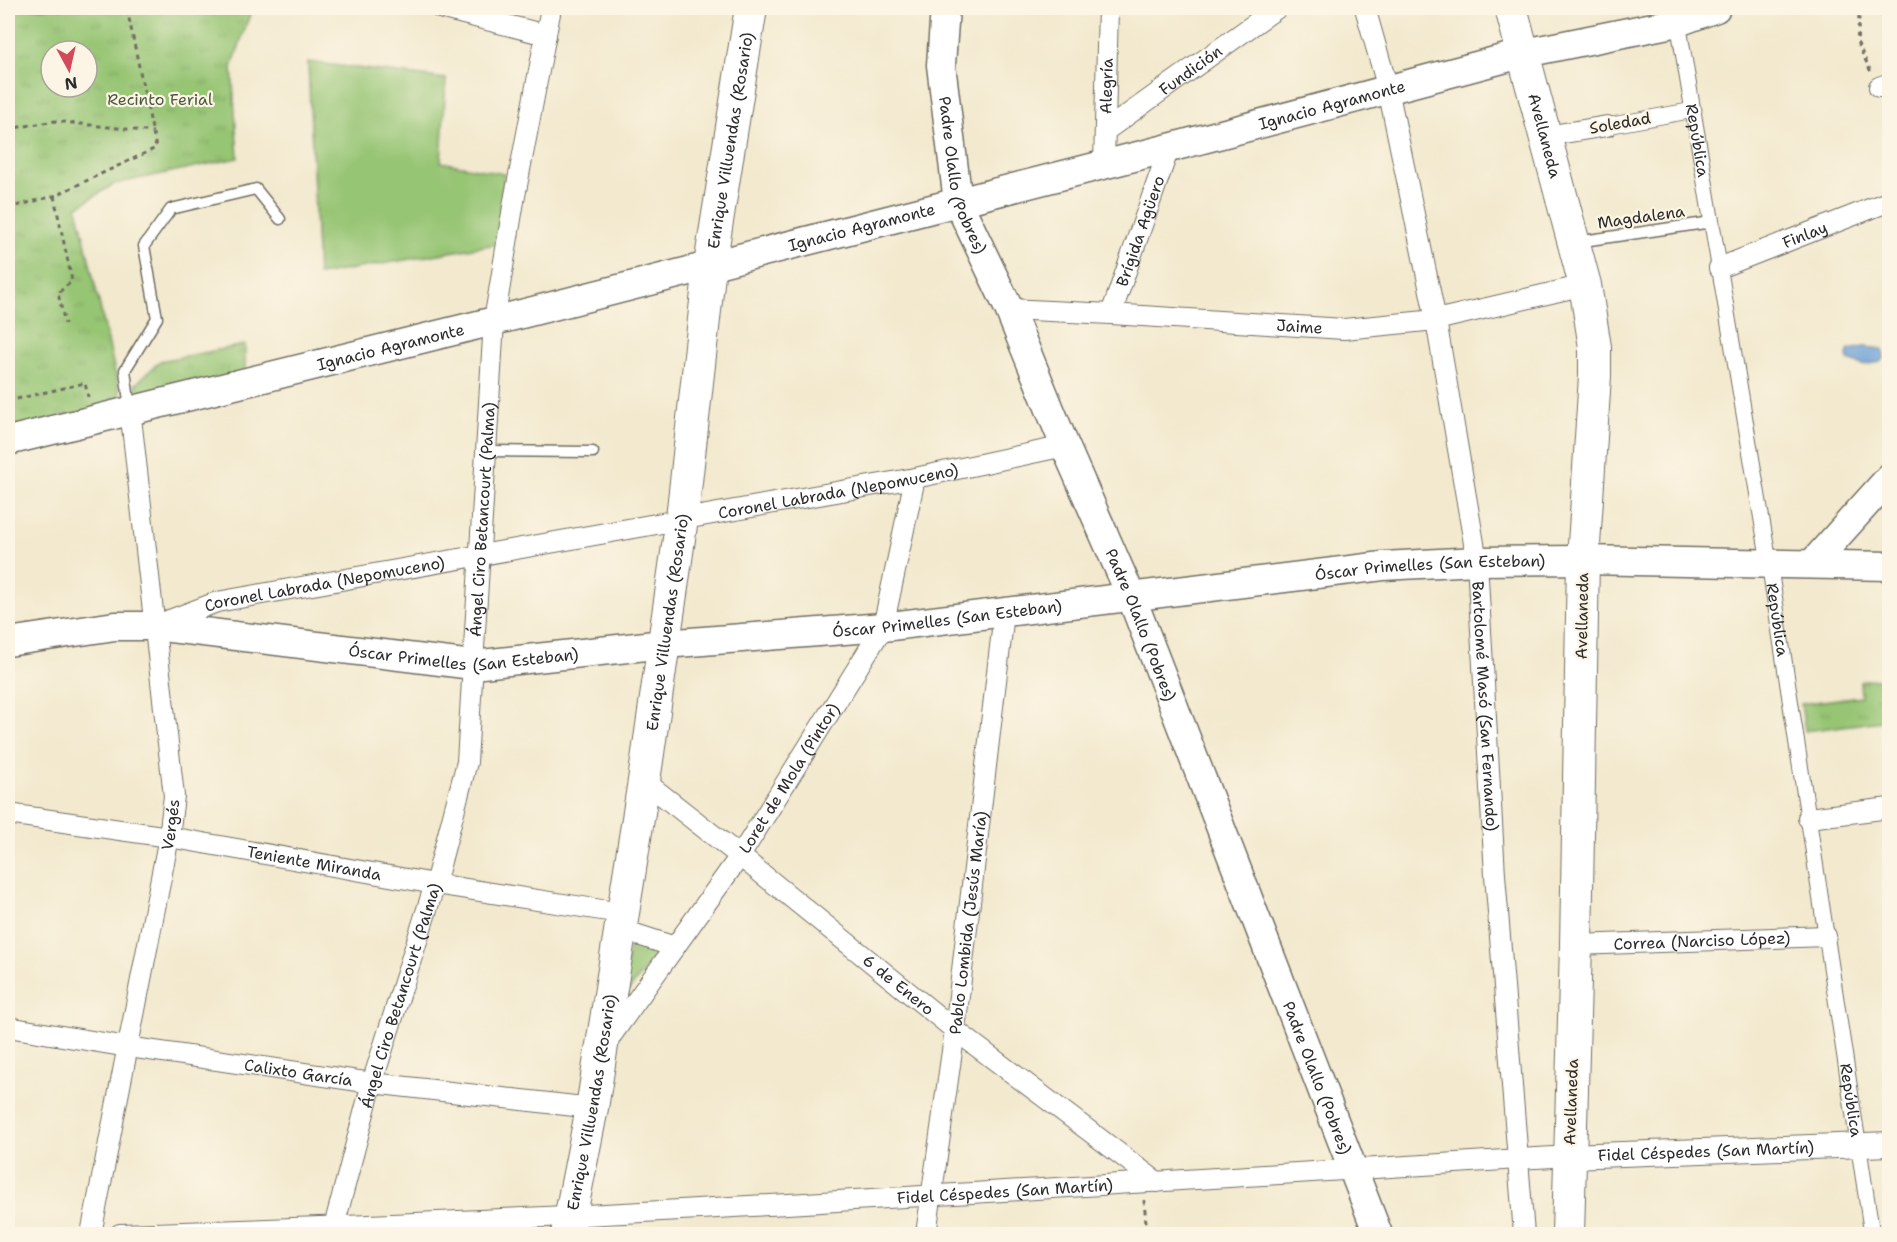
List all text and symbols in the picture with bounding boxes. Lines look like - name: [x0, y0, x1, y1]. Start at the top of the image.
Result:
- street label: Enrique Villuendas (Rosario): [702, 31, 757, 250]
- north arrow: [39, 39, 99, 99]
- street label: Fundición: [1155, 40, 1226, 100]
- street label: Alegría: [1095, 58, 1117, 114]
- text: N: [63, 72, 79, 95]
- street label: Ignacio Agramonte: [1256, 75, 1408, 134]
- park label: Recinto Ferial: [107, 89, 213, 110]
- street label: Avellaneda: [1524, 91, 1566, 180]
- street label: Padre Olallo (Pobres): [934, 95, 992, 257]
- street label: República: [1681, 102, 1714, 179]
- street label: Soledad: [1588, 107, 1652, 139]
- street label: Brígida Agüero: [1111, 173, 1169, 289]
- street label: Ignacio Agramonte: [786, 198, 937, 256]
- street label: Magdalena: [1596, 200, 1686, 234]
- street label: Finlay: [1779, 216, 1830, 253]
- street label: Jaime: [1276, 314, 1323, 338]
- street label: Ignacio Agramonte: [315, 318, 466, 375]
- street label: Ángel Ciro Betancourt (Palma): [464, 402, 500, 637]
- street label: Coronel Labrada (Nepomuceno): [716, 459, 960, 523]
- street label: Enrique Villuendas (Rosario): [641, 513, 693, 732]
- street label: Padre Olallo (Pobres): [1101, 545, 1181, 704]
- street label: Óscar Primelles (San Esteban): [1314, 550, 1545, 585]
- street label: Coronel Labrada (Nepomuceno): [201, 551, 446, 616]
- street label: Avellaneda: [1571, 572, 1593, 660]
- street label: Bartolomé Masó (San Fernando): [1468, 581, 1503, 832]
- street label: República: [1762, 581, 1794, 658]
- street label: Óscar Primelles (San Esteban): [831, 595, 1063, 641]
- street label: Óscar Primelles (San Esteban): [348, 639, 580, 676]
- street label: Loret de Mola (Pintor): [734, 699, 844, 857]
- street label: Vergés: [156, 798, 184, 852]
- street label: Pablo Lombida (Jesús María): [944, 810, 991, 1036]
- street label: Teniente Miranda: [245, 840, 383, 885]
- street label: Ángel Ciro Betancourt (Palma): [355, 880, 445, 1111]
- street label: Correa (Narciso López): [1613, 927, 1791, 954]
- street label: 6 de Enero: [859, 949, 939, 1020]
- street label: Enrique Villuendas (Rosario): [561, 993, 620, 1212]
- street label: Padre Olallo (Pobres): [1278, 998, 1357, 1157]
- street label: Calixto García: [243, 1054, 354, 1091]
- street label: Avellaneda: [1559, 1058, 1583, 1146]
- street label: República: [1835, 1062, 1867, 1138]
- street label: Fidel Céspedes (San Martín): [1597, 1136, 1814, 1165]
- street label: Fidel Céspedes (San Martín): [896, 1174, 1114, 1208]

